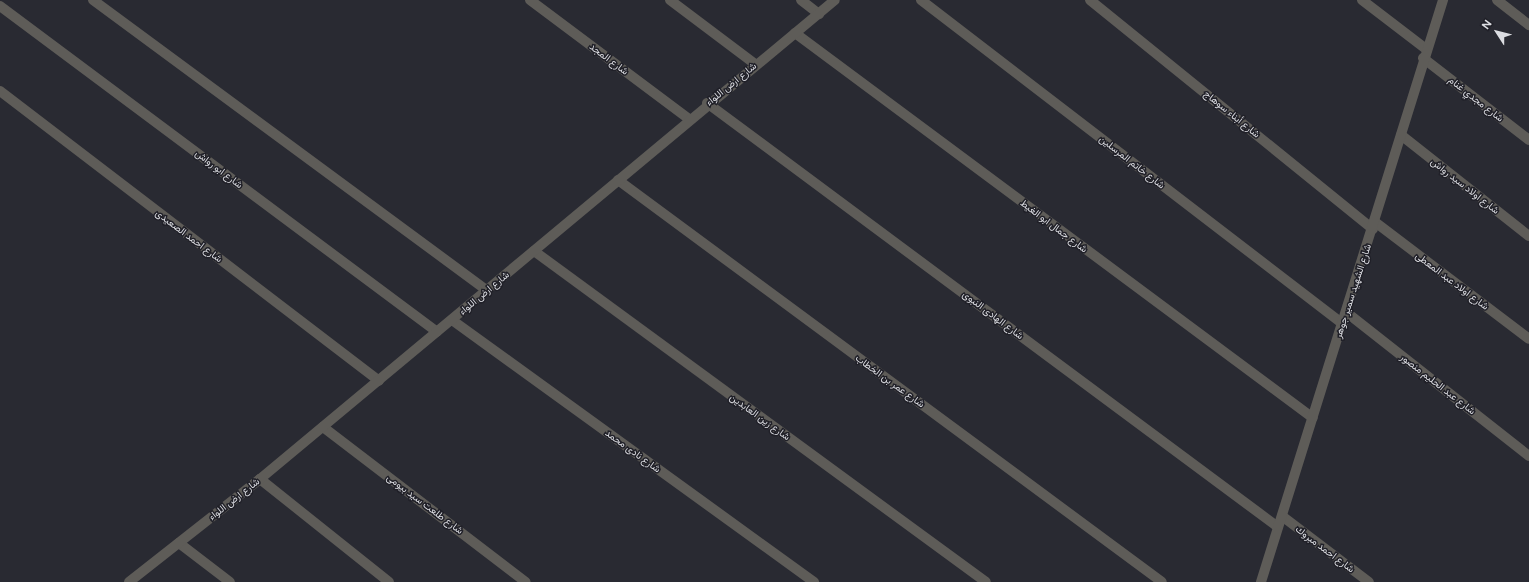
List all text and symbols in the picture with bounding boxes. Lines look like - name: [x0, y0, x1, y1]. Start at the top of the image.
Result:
- north arrow: [1477, 12, 1517, 52]
- text: N: [1479, 17, 1495, 32]
- street label: شارع المجد: [587, 40, 631, 78]
- street label: شارع ارض اللواء: [703, 60, 759, 108]
- street label: شارع مجدي غنام: [1446, 74, 1506, 124]
- street label: شارع أبناء سوهاج: [1201, 88, 1263, 140]
- street label: شارع خاتم المرسلين: [1097, 133, 1167, 191]
- street label: شارع ابو رواش: [193, 147, 245, 191]
- street label: شارع اولاد سيد رواش: [1428, 156, 1502, 216]
- street label: شارع جمال ابو الغيط: [1018, 197, 1090, 255]
- street label: شارع احمد الصعيدى: [153, 207, 225, 265]
- street label: شارع الشهيد سمير جوهر: [1332, 242, 1374, 340]
- street label: شارع اولاد عبد المعطى: [1413, 250, 1491, 312]
- street label: شارع ارض اللواء: [457, 269, 511, 317]
- street label: شارع الهادى النبوى: [960, 288, 1026, 342]
- street label: شارع عبد الحليم منصور: [1398, 351, 1478, 417]
- street label: شارع عمر بن الخطاب: [853, 352, 927, 410]
- street label: شارع زين العابدين: [728, 391, 792, 443]
- street label: شارع نادى محمد: [603, 427, 663, 475]
- street label: شارع طلعت سيد بيومى: [384, 471, 466, 537]
- street label: شارع ارض اللواء: [206, 475, 262, 523]
- street label: شارع احمد مبروك: [1293, 523, 1357, 575]

